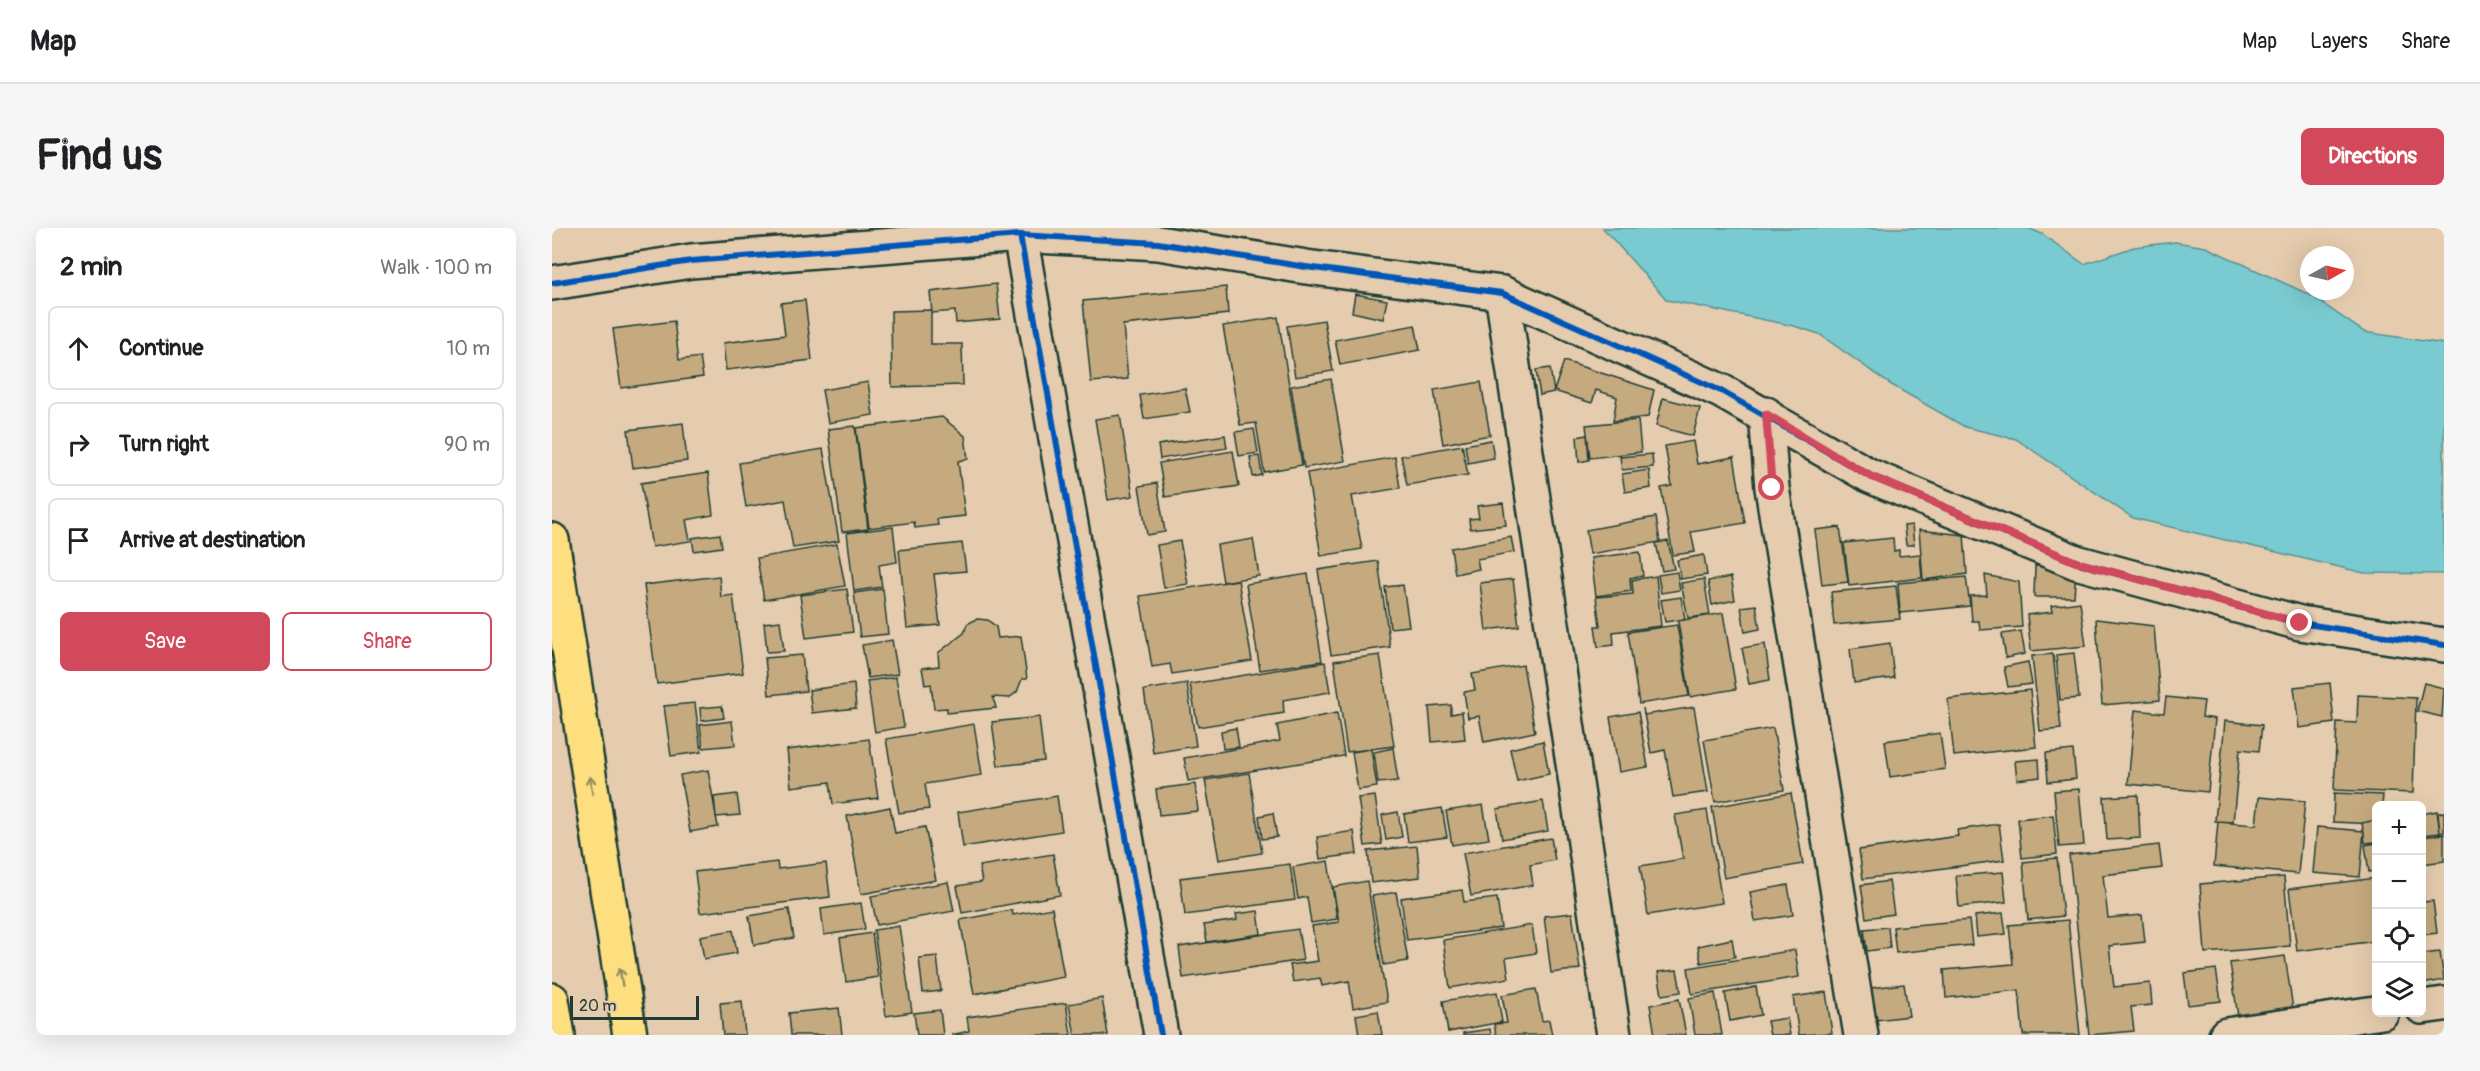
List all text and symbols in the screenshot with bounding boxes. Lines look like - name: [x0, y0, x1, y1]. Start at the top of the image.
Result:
- text: Map: [30, 24, 76, 59]
- text: Map: [2242, 28, 2277, 55]
- text: Layers: [2310, 28, 2368, 55]
- text: Share: [2401, 28, 2450, 55]
- button: Directions: [2301, 128, 2444, 185]
- text: Find us: [36, 130, 162, 182]
- north arrow: [2300, 246, 2354, 300]
- text: 2 min: [60, 251, 122, 283]
- text: Walk · 100 m: [380, 255, 492, 280]
- icon: ahead: [62, 332, 95, 365]
- text: Continue: [119, 334, 203, 362]
- text: 10 m: [446, 336, 490, 361]
- icon: right: [62, 428, 95, 461]
- text: Turn right: [119, 430, 209, 458]
- text: 90 m: [444, 432, 490, 457]
- route start: [1758, 474, 1784, 500]
- icon: arrive: [62, 524, 95, 557]
- text: Arrive at destination: [119, 526, 305, 554]
- route end: [2286, 609, 2312, 635]
- button: Save: [60, 612, 270, 671]
- button: Share: [282, 612, 492, 671]
- one-way arrow: [585, 775, 596, 795]
- map controls: [2372, 801, 2426, 1017]
- button: +: [2372, 801, 2426, 855]
- button: −: [2372, 855, 2426, 909]
- button: locate: [2372, 909, 2426, 963]
- button: layers: [2372, 963, 2426, 1017]
- one-way arrow: [616, 968, 627, 988]
- scale bar: [570, 993, 699, 1020]
- text: 20 m: [579, 996, 617, 1016]

